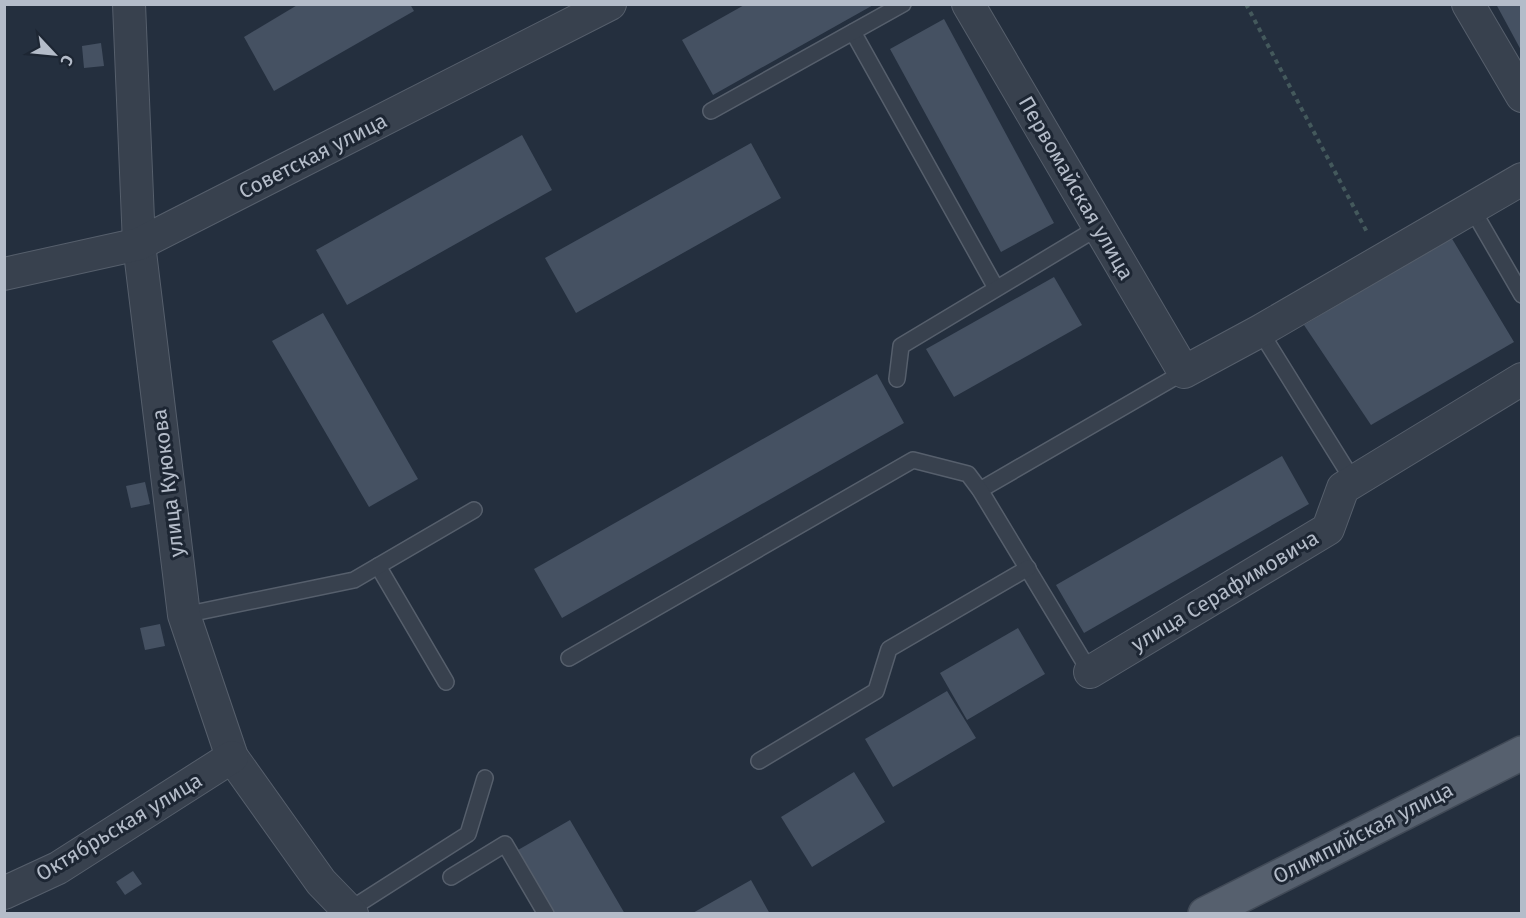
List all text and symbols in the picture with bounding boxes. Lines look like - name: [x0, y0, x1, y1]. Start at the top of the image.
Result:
- north arrow: [24, 24, 84, 84]
- text: С: [56, 52, 78, 69]
- street label: Первомайская улица: [1013, 91, 1139, 285]
- street label: Советская улица: [235, 107, 391, 205]
- street label: улица Куюкова: [146, 407, 190, 559]
- street label: улица Серафимовича: [1127, 525, 1323, 657]
- street label: Октябрьская улица: [31, 767, 207, 887]
- street label: Олимпийская улица: [1269, 776, 1457, 890]

